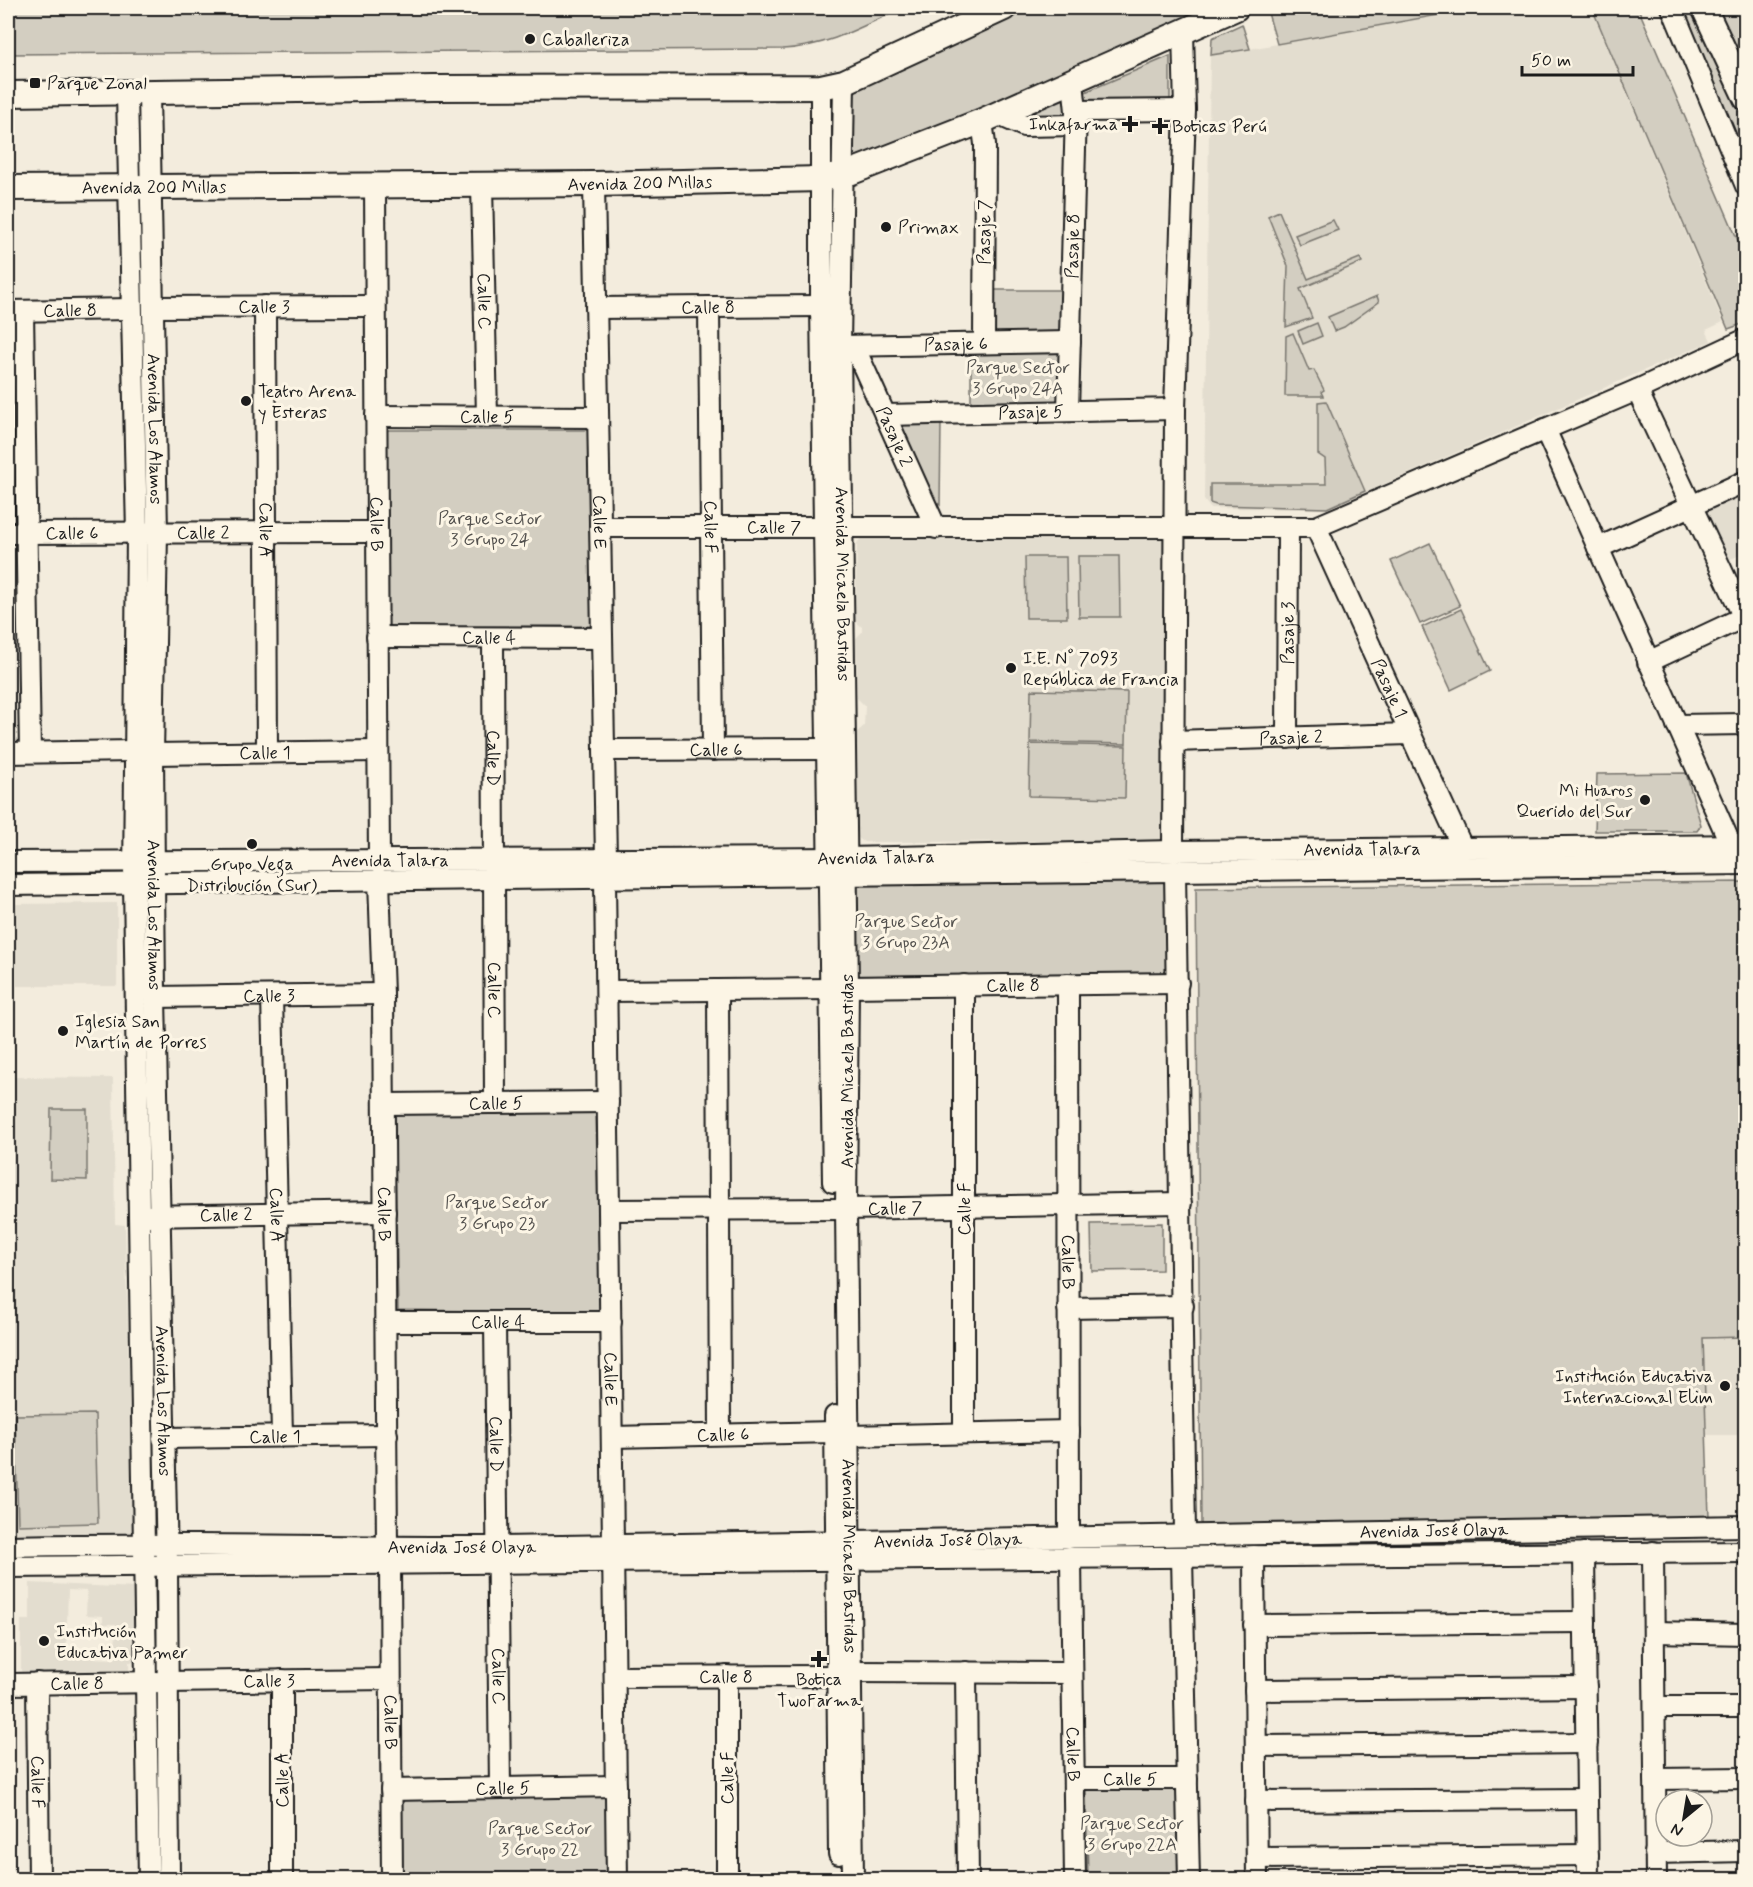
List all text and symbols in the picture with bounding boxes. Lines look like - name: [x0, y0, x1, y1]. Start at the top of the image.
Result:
- place label: Caballeriza: [542, 28, 629, 52]
- marker: Caballeriza: [523, 32, 537, 46]
- scale bar: [1522, 39, 1633, 77]
- text: 50 m: [1531, 49, 1571, 73]
- place label: Parque Zonal: [47, 72, 147, 96]
- marker: Parque Zonal: [28, 76, 42, 90]
- place label: Inkafarma: [1029, 113, 1118, 137]
- place label: Boticas Perú: [1172, 115, 1267, 139]
- marker: Inkafarma: [1123, 117, 1137, 131]
- marker: Boticas Perú: [1153, 119, 1167, 133]
- street label: Avenida 200 Millas: [568, 170, 713, 197]
- street label: Avenida 200 Millas: [82, 176, 227, 200]
- street label: Pasaje 7: [973, 199, 997, 265]
- street label: Pasaje 8: [1061, 213, 1086, 279]
- place label: Primax: [898, 216, 959, 240]
- marker: Primax: [879, 220, 893, 234]
- street label: Calle C: [471, 273, 496, 330]
- street label: Calle 3: [238, 295, 290, 320]
- street label: Calle 8: [681, 296, 735, 320]
- street label: Calle 8: [43, 299, 97, 323]
- street label: Pasaje 6: [924, 332, 988, 358]
- street label: Avenida Los Alamos: [141, 353, 167, 505]
- park label: Parque Sector 3 Grupo 24A: [966, 356, 1071, 401]
- place label: Teatro Arena y Esteras: [258, 380, 356, 425]
- marker: Teatro Arena y Esteras: [239, 394, 253, 408]
- street label: Pasaje 5: [998, 400, 1064, 426]
- street label: Pasaje 2: [870, 403, 918, 471]
- street label: Calle 5: [460, 405, 514, 430]
- street label: Avenida Micaela Bastidas: [829, 487, 855, 681]
- street label: Calle E: [587, 495, 611, 549]
- street label: Calle B: [364, 496, 388, 552]
- street label: Calle F: [698, 500, 722, 554]
- street label: Calle A: [253, 502, 277, 558]
- park label: Parque Sector 3 Grupo 24: [438, 507, 543, 552]
- street label: Calle 7: [747, 516, 801, 540]
- street label: Calle 2: [177, 521, 229, 546]
- street label: Calle 6: [46, 522, 98, 546]
- street label: Pasaje 3: [1276, 602, 1301, 664]
- street label: Calle 4: [462, 626, 516, 651]
- place label: I.E. N° 7093 República de Francia: [1023, 647, 1179, 692]
- street label: Pasaje 1: [1365, 655, 1413, 722]
- marker: I.E. N° 7093 República de Francia: [1004, 661, 1018, 675]
- street label: Pasaje 2: [1259, 726, 1323, 751]
- street label: Calle D: [480, 730, 505, 786]
- street label: Calle 6: [690, 738, 742, 763]
- street label: Calle 1: [239, 741, 291, 766]
- place label: Mi Huaros Querido del Sur: [1516, 779, 1633, 824]
- marker: Mi Huaros Querido del Sur: [1638, 793, 1652, 807]
- marker: Grupo Vega Distribución (Sur): [245, 837, 259, 851]
- street label: Avenida Talara: [1303, 837, 1421, 863]
- street label: Avenida Los Alamos: [141, 839, 166, 990]
- street label: Avenida Talara: [817, 845, 935, 871]
- street label: Avenida Talara: [331, 849, 449, 873]
- place label: Grupo Vega Distribución (Sur): [187, 853, 318, 898]
- park label: Parque Sector 3 Grupo 23A: [854, 910, 959, 955]
- street label: Calle C: [481, 962, 506, 1018]
- street label: Avenida Micaela Bastidas: [836, 974, 860, 1168]
- street label: Calle 8: [986, 974, 1040, 998]
- street label: Calle 3: [243, 984, 295, 1009]
- place label: Iglesia San Martín de Porres: [75, 1010, 207, 1055]
- marker: Iglesia San Martín de Porres: [56, 1024, 70, 1038]
- street label: Calle 5: [469, 1092, 524, 1116]
- street label: Calle F: [953, 1182, 977, 1236]
- street label: Calle B: [371, 1186, 396, 1242]
- street label: Calle A: [263, 1187, 289, 1243]
- park label: Parque Sector 3 Grupo 23: [445, 1191, 550, 1236]
- street label: Calle 7: [868, 1197, 923, 1222]
- street label: Calle 2: [200, 1203, 253, 1228]
- street label: Calle B: [1055, 1234, 1080, 1290]
- street label: Calle 4: [471, 1311, 525, 1335]
- street label: Avenida Los Alamos: [149, 1325, 176, 1477]
- street label: Calle E: [598, 1352, 622, 1406]
- place label: Institución Educativa Internacional Elim: [1555, 1365, 1713, 1410]
- marker: Institución Educativa Internacional Elim: [1718, 1379, 1732, 1393]
- street label: Calle D: [483, 1416, 508, 1472]
- street label: Calle 6: [696, 1423, 750, 1448]
- street label: Calle 1: [249, 1425, 301, 1450]
- street label: Avenida Micaela Bastidas: [836, 1459, 862, 1653]
- street label: Avenida José Olaya: [1359, 1518, 1508, 1545]
- street label: Avenida José Olaya: [873, 1528, 1023, 1554]
- street label: Avenida José Olaya: [388, 1536, 537, 1560]
- place label: Institución Educativa Pamer: [56, 1620, 189, 1665]
- marker: Institución Educativa Pamer: [37, 1634, 51, 1648]
- street label: Calle C: [485, 1648, 510, 1705]
- marker: Botica TwoFarma: [812, 1652, 826, 1666]
- street label: Calle 8: [699, 1665, 753, 1690]
- place label: Botica TwoFarma: [777, 1668, 861, 1713]
- street label: Calle 3: [243, 1669, 295, 1694]
- street label: Calle 8: [50, 1672, 104, 1696]
- street label: Calle B: [378, 1694, 402, 1750]
- street label: Calle B: [1060, 1726, 1085, 1782]
- street label: Calle F: [716, 1751, 740, 1805]
- street label: Calle A: [271, 1752, 295, 1808]
- street label: Calle F: [25, 1755, 49, 1809]
- street label: Calle 5: [1103, 1768, 1157, 1792]
- street label: Calle 5: [476, 1777, 531, 1801]
- north arrow: [1654, 1788, 1714, 1848]
- park label: Parque Sector 3 Grupo 22A: [1080, 1812, 1185, 1857]
- park label: Parque Sector 3 Grupo 22: [488, 1817, 593, 1862]
- text: N: [1667, 1818, 1687, 1841]

